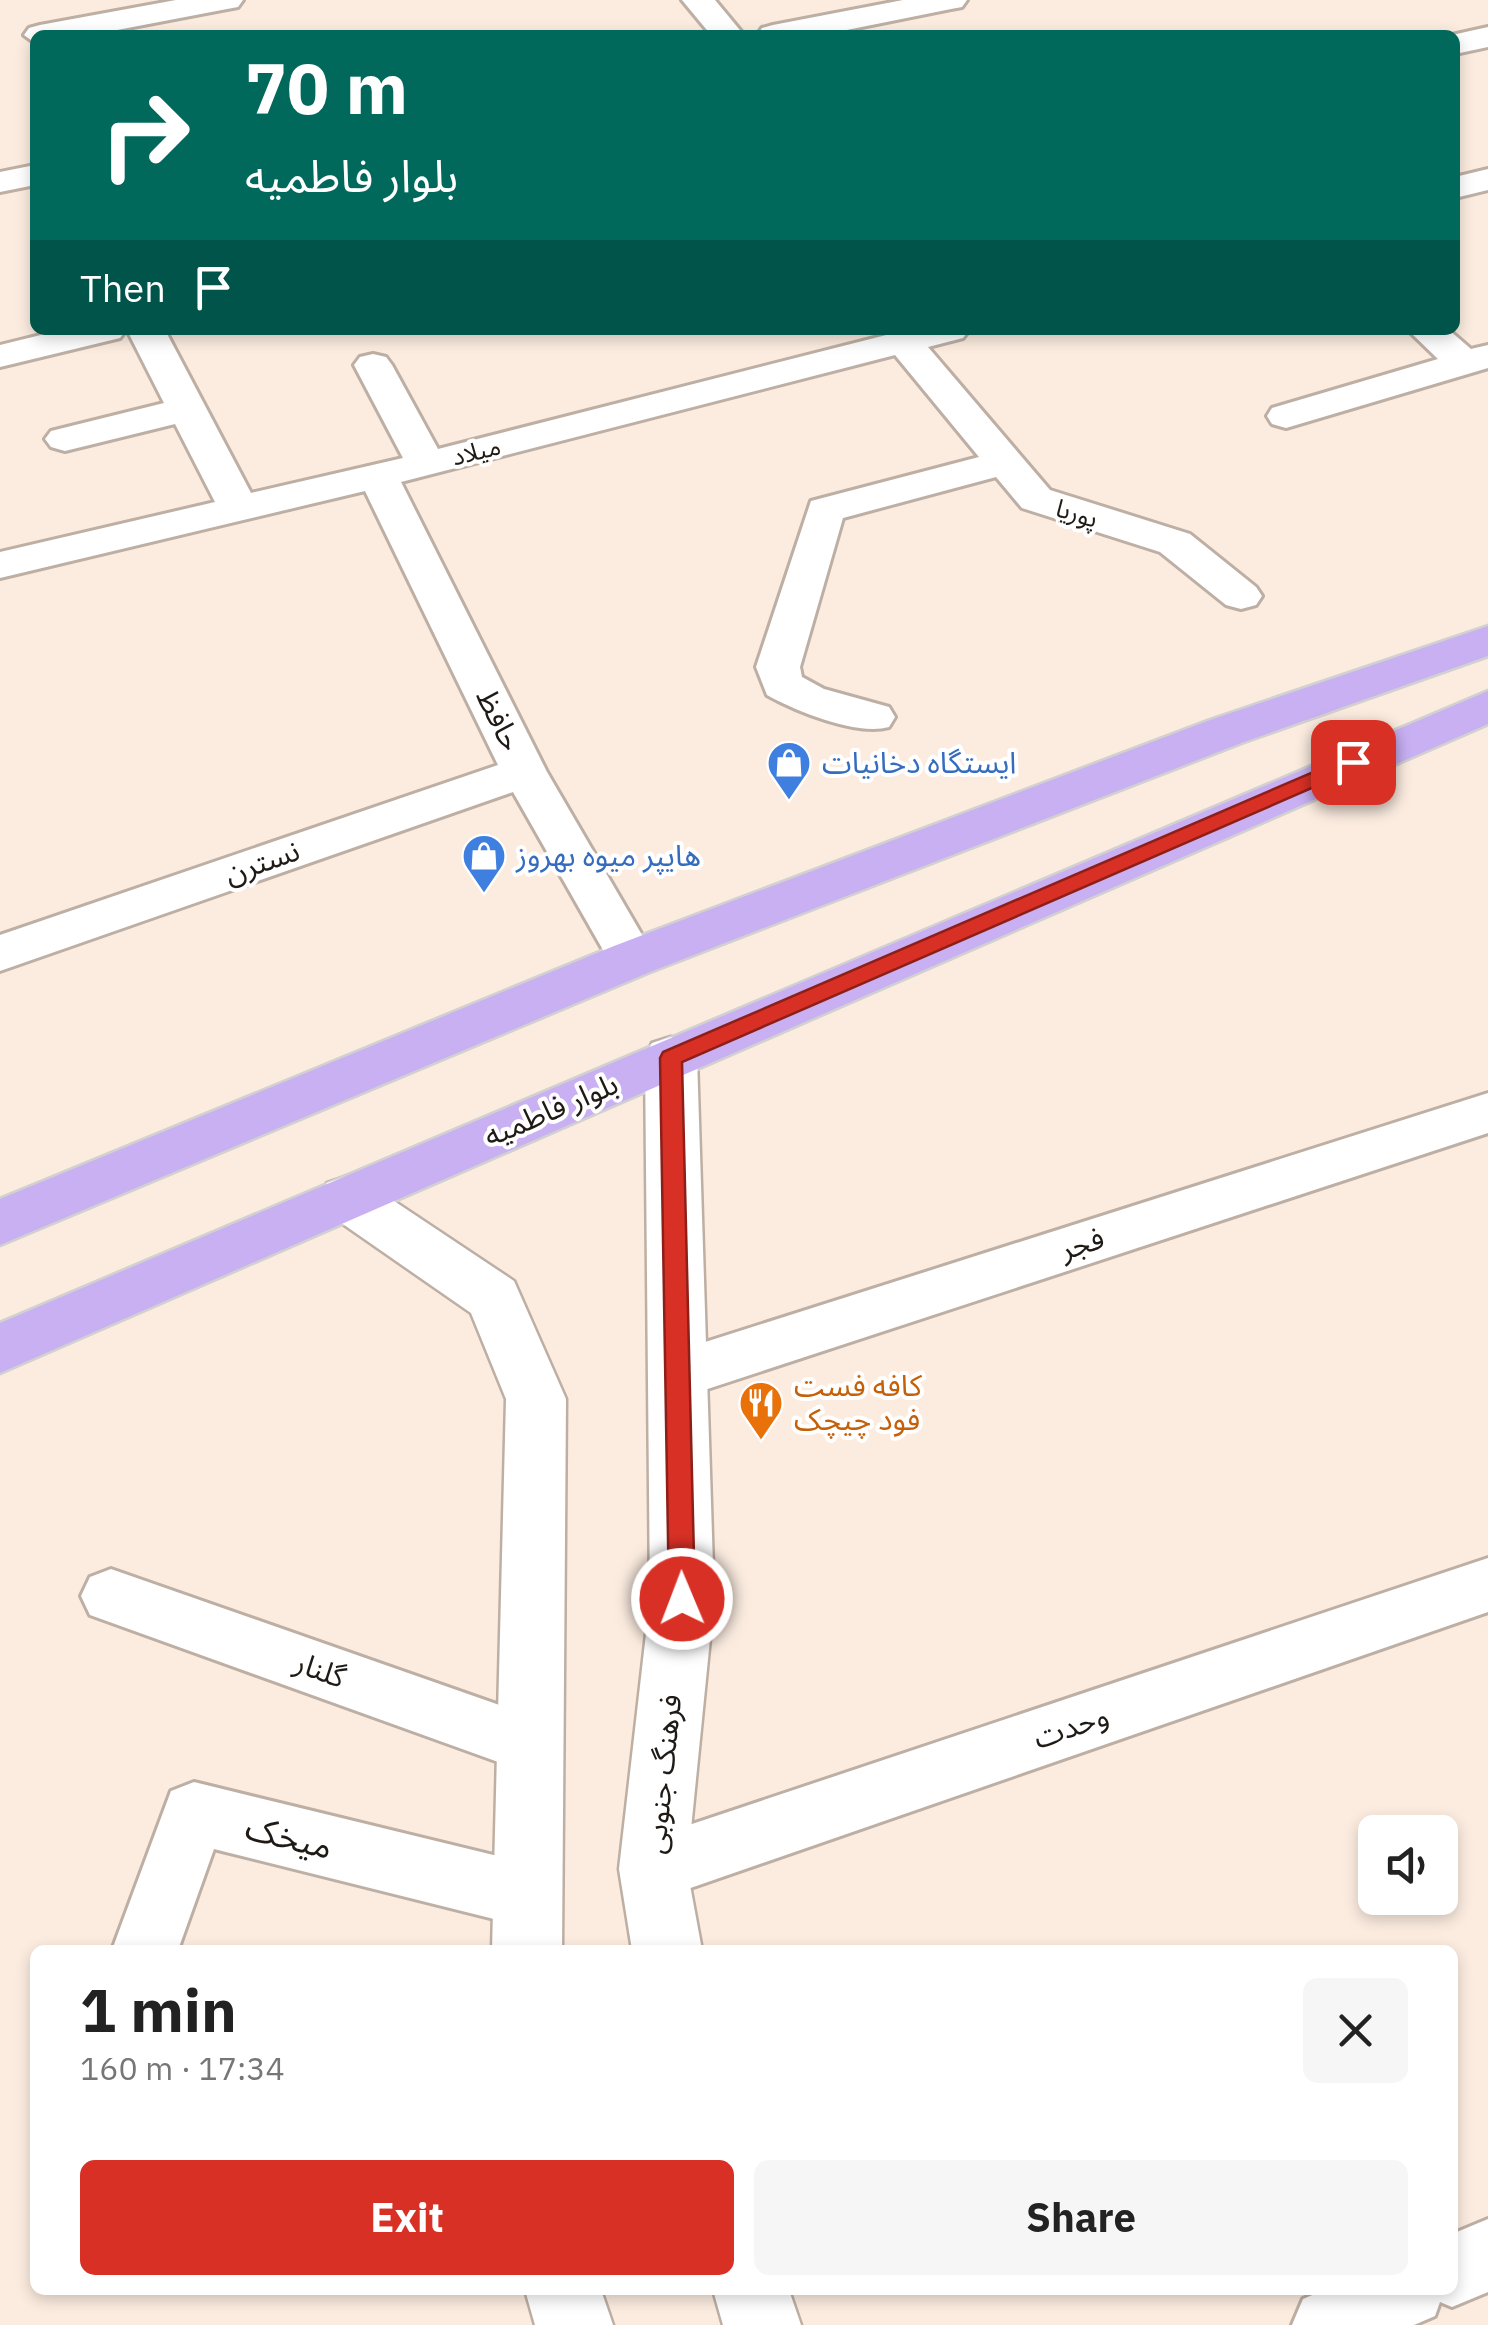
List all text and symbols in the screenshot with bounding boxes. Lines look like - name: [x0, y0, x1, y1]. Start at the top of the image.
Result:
- text: 70 m: [245, 42, 408, 133]
- icon: right: [80, 70, 210, 200]
- text: بلوار فاطمیه: [245, 146, 458, 204]
- icon: arrive: [186, 260, 241, 315]
- text: Then: [80, 263, 166, 312]
- street label: میلاد: [448, 429, 504, 472]
- street label: پوریا: [1052, 491, 1102, 535]
- street label: حافظ: [469, 682, 532, 757]
- pin: [1311, 720, 1396, 805]
- icon: arrive: [1326, 735, 1381, 790]
- shop icon: ایستگاه دخانیات: [766, 740, 812, 801]
- place label: ایستگاه دخانیات: [822, 742, 1017, 781]
- street label: نسترن: [219, 830, 304, 892]
- shop icon: هایپر میوه بهروز: [461, 833, 507, 894]
- place label: هایپر میوه بهروز: [515, 835, 701, 875]
- street label: بلوار فاطمیه: [477, 1063, 623, 1154]
- street label: فجر: [1053, 1217, 1109, 1268]
- place label: کافه فست فود چیچک: [794, 1365, 922, 1439]
- restaurant icon: کافه فست فود چیچک: [738, 1380, 784, 1441]
- position arrow: [630, 1547, 734, 1651]
- street label: گلنار: [289, 1641, 352, 1696]
- street label: فرهنگ جنوبی: [634, 1692, 689, 1856]
- street label: وحدت: [1028, 1695, 1113, 1757]
- street label: میخک: [241, 1803, 337, 1869]
- map controls: [1358, 1815, 1458, 1915]
- button: sound: [1358, 1815, 1458, 1915]
- text: 1 min: [80, 1970, 237, 2049]
- button: close: [1303, 1978, 1408, 2083]
- text: 160 m · 17:34: [80, 2047, 285, 2089]
- button: Exit: [80, 2160, 734, 2275]
- button: Share: [754, 2160, 1408, 2275]

